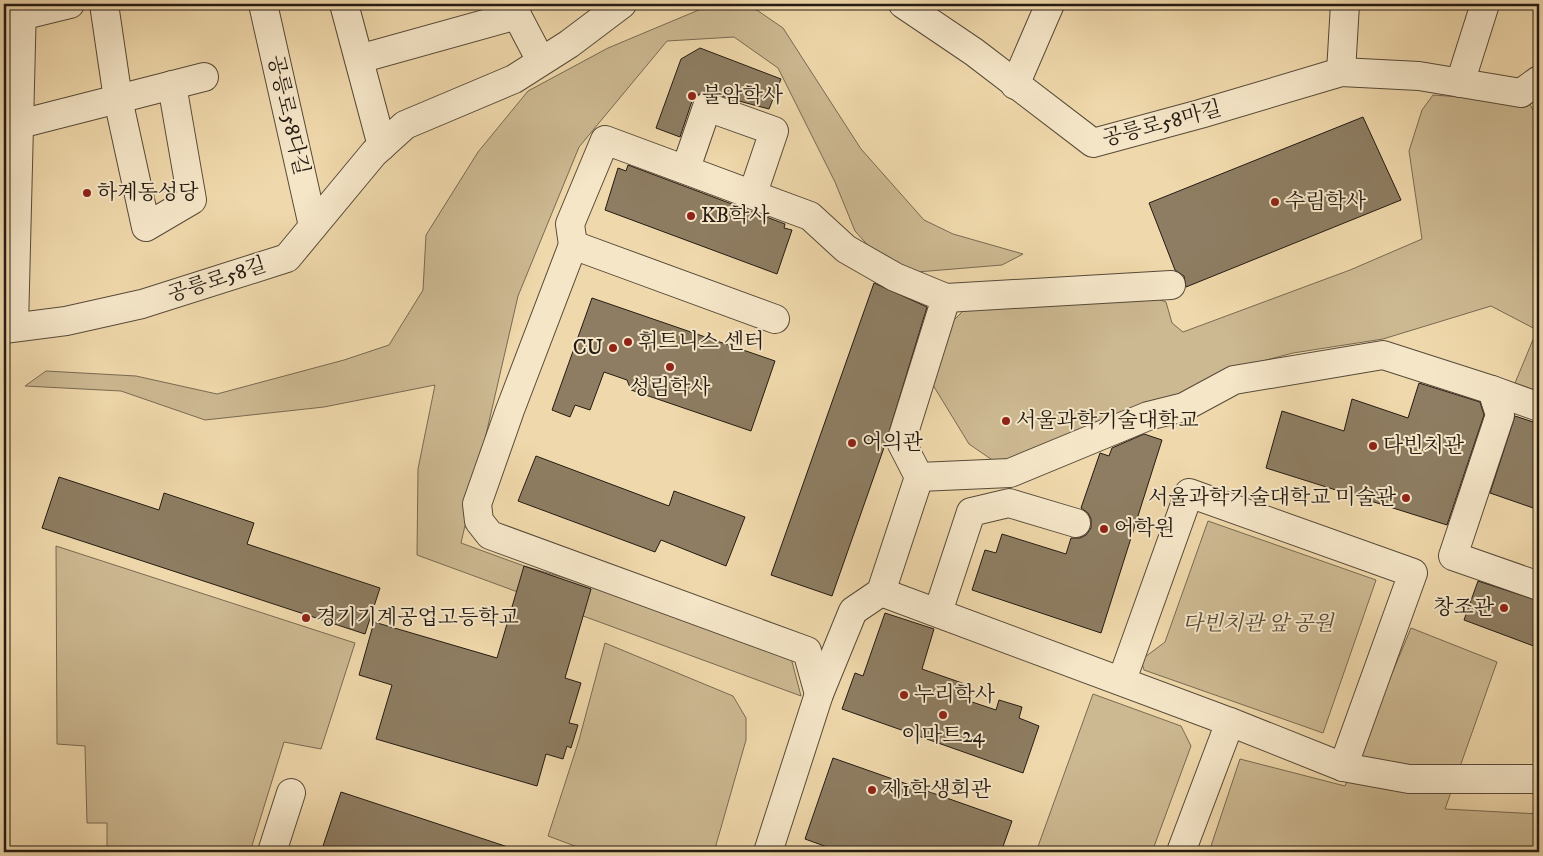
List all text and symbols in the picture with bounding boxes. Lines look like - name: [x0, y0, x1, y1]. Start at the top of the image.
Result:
- street label: 공릉로58다길: [262, 52, 314, 178]
- place label: 불암학사: [702, 83, 784, 109]
- marker: 불암학사: [686, 90, 698, 102]
- street label: 공릉로58마길: [1100, 96, 1224, 152]
- place label: 하계동성당: [97, 180, 199, 206]
- marker: 하계동성당: [81, 187, 93, 199]
- place label: 수림학사: [1285, 189, 1367, 215]
- marker: 수림학사: [1269, 196, 1281, 208]
- place label: KB학사: [701, 203, 770, 229]
- marker: KB학사: [685, 210, 697, 222]
- street label: 공릉로58길: [164, 252, 270, 308]
- place label: 휘트니스 센터: [638, 329, 764, 355]
- place label: CU: [573, 335, 603, 361]
- marker: 휘트니스 센터: [622, 336, 634, 348]
- marker: CU: [607, 342, 619, 354]
- marker: 성림학사: [664, 361, 676, 373]
- place label: 성림학사: [629, 375, 711, 401]
- place label: 서울과학기술대학교: [1016, 408, 1199, 434]
- marker: 서울과학기술대학교: [1000, 415, 1012, 427]
- place label: 어의관: [862, 430, 924, 456]
- place label: 다빈치관: [1383, 433, 1465, 459]
- marker: 어의관: [846, 437, 858, 449]
- marker: 다빈치관: [1367, 440, 1379, 452]
- place label: 서울과학기술대학교 미술관: [1148, 485, 1397, 511]
- marker: 서울과학기술대학교 미술관: [1400, 492, 1412, 504]
- place label: 어학원: [1114, 516, 1175, 542]
- marker: 어학원: [1098, 523, 1110, 535]
- place label: 창조관: [1433, 595, 1495, 621]
- marker: 창조관: [1498, 602, 1510, 614]
- place label: 경기기계공업고등학교: [316, 605, 519, 631]
- park label: 다빈치관 앞 공원: [1182, 611, 1335, 637]
- marker: 경기기계공업고등학교: [300, 612, 312, 624]
- place label: 누리학사: [914, 682, 996, 708]
- marker: 누리학사: [898, 689, 910, 701]
- marker: 이마트24: [937, 709, 949, 721]
- place label: 이마트24: [901, 723, 986, 749]
- place label: 제1학생회관: [882, 777, 992, 803]
- marker: 제1학생회관: [866, 784, 878, 796]

